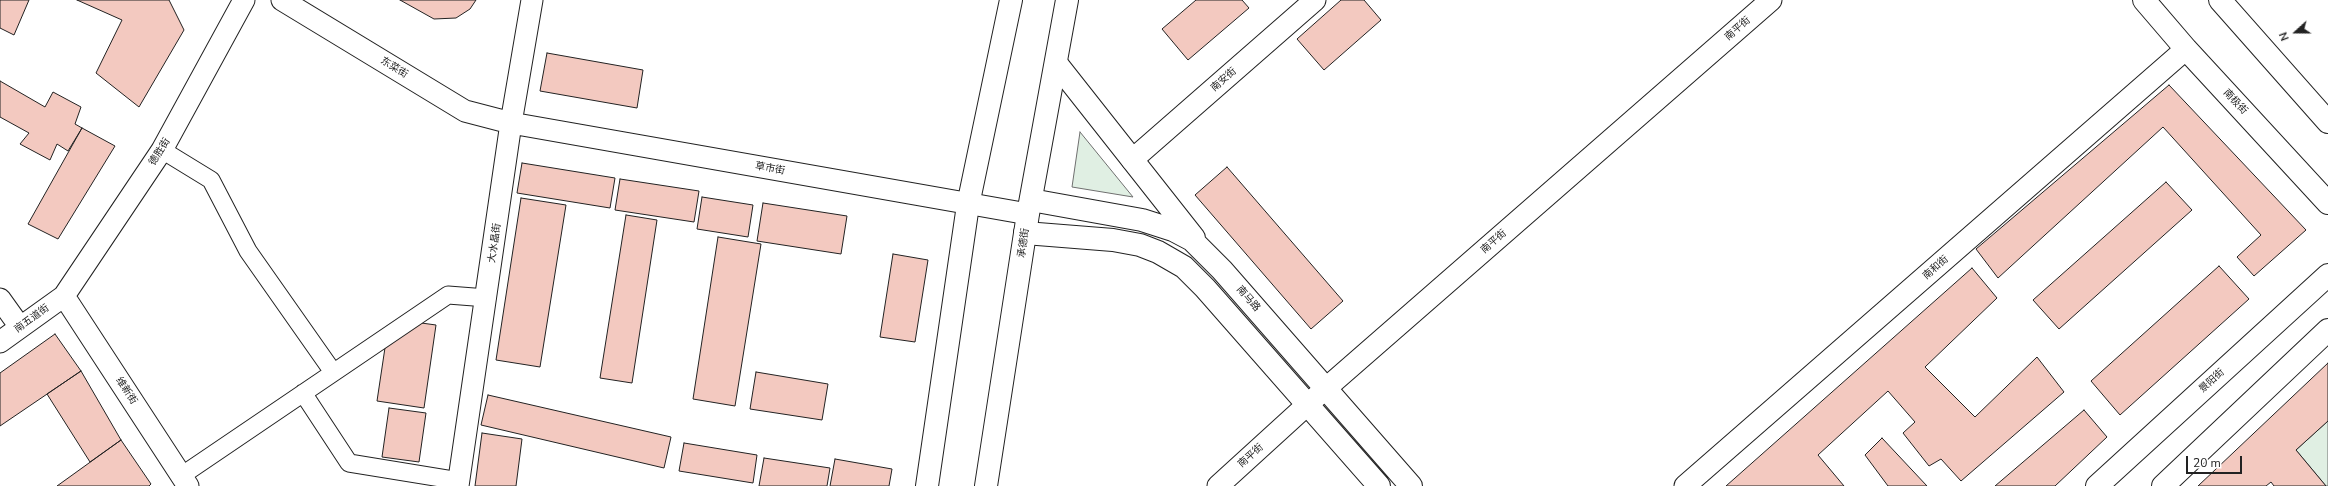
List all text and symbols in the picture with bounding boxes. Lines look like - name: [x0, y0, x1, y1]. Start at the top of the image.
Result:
- north arrow: [2276, 12, 2316, 52]
- street label: 南平街: [1723, 15, 1753, 43]
- text: N: [2276, 30, 2293, 43]
- street label: 东菜街: [378, 55, 410, 81]
- street label: 南安街: [1209, 66, 1239, 94]
- street label: 南极街: [2220, 87, 2250, 117]
- street label: 德胜街: [147, 136, 173, 168]
- street label: 草市街: [754, 160, 786, 178]
- street label: 大水晶街: [486, 222, 504, 264]
- street label: 承德街: [1016, 227, 1032, 259]
- street label: 南平街: [1479, 228, 1509, 256]
- street label: 南和街: [1921, 254, 1951, 282]
- street label: 南马路: [1234, 284, 1262, 314]
- street label: 南五道街: [12, 302, 52, 336]
- street label: 景阳街: [2197, 367, 2227, 395]
- street label: 维新街: [113, 375, 139, 407]
- street label: 南平街: [1236, 442, 1266, 470]
- scale bar: [2188, 448, 2244, 474]
- text: 20 m: [2193, 455, 2221, 471]

